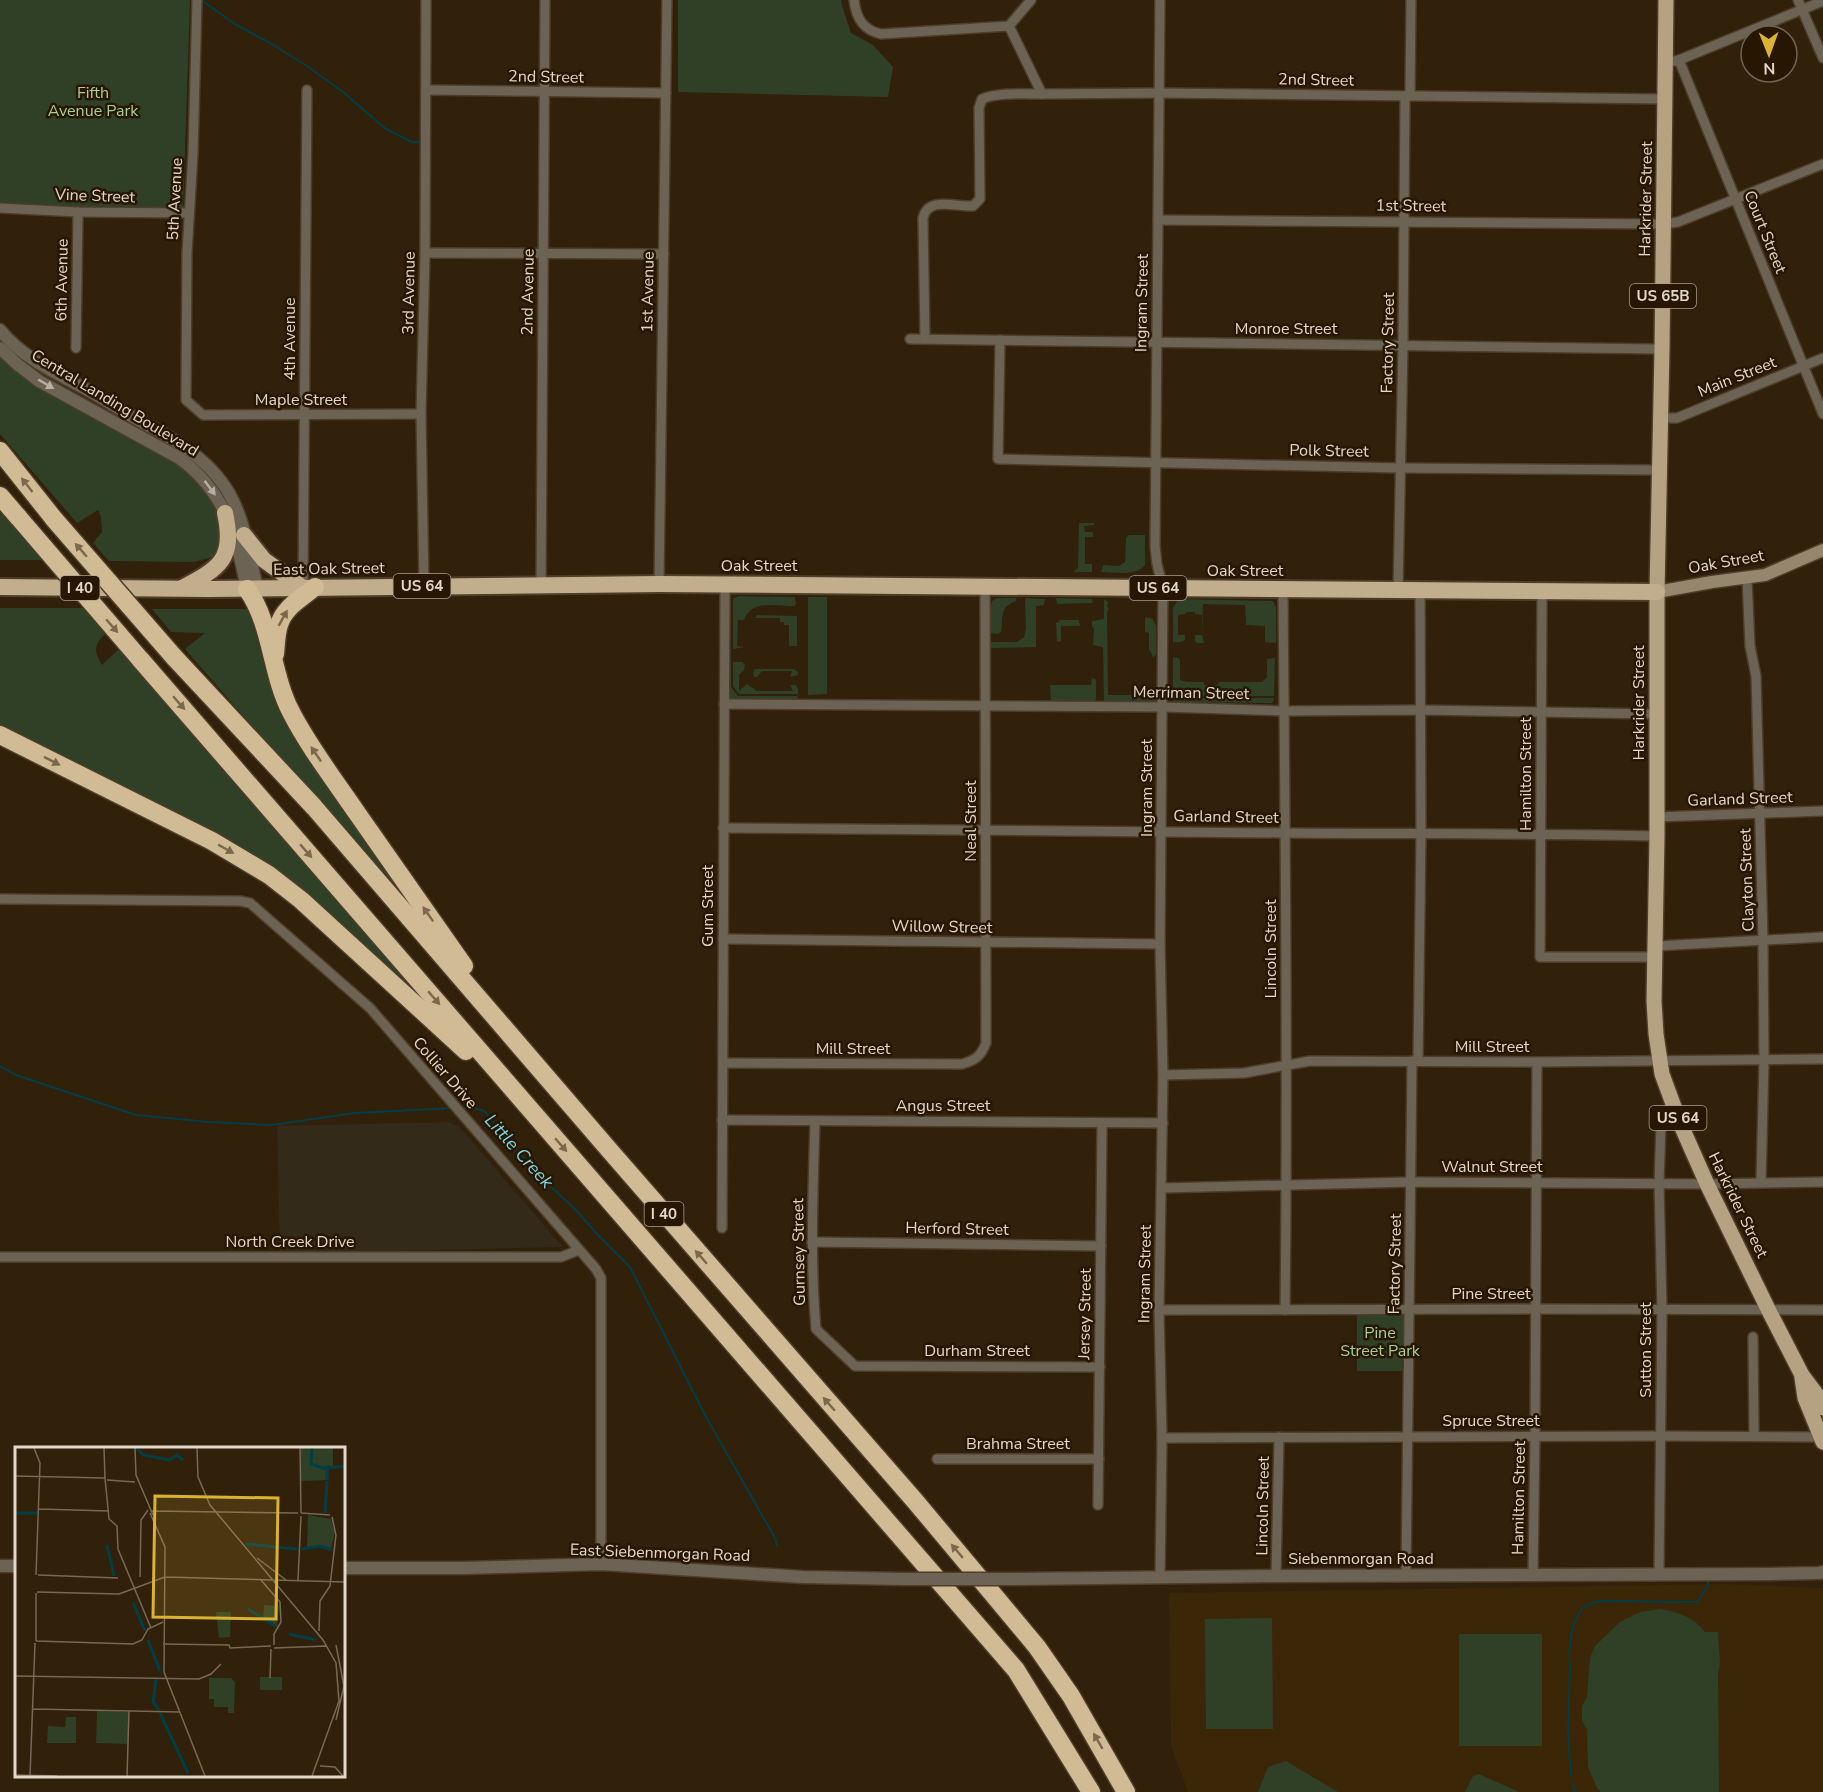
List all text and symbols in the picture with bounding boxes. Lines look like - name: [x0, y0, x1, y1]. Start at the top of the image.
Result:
- north arrow: [1739, 24, 1799, 84]
- text: N: [1763, 57, 1775, 79]
- street label: 2nd Street: [508, 65, 584, 89]
- street label: 2nd Street: [1278, 68, 1354, 92]
- park label: Fifth Avenue Park: [48, 82, 139, 122]
- street label: Harkrider Street: [1634, 141, 1658, 257]
- street label: 5th Avenue: [162, 157, 188, 241]
- street label: Vine Street: [54, 184, 136, 208]
- street label: Court Street: [1738, 187, 1792, 277]
- street label: 1st Street: [1376, 194, 1447, 218]
- street label: 6th Avenue: [50, 238, 74, 322]
- street label: 2nd Avenue: [516, 249, 540, 335]
- street label: 3rd Avenue: [397, 251, 421, 335]
- street label: 1st Avenue: [636, 251, 660, 333]
- street label: Ingram Street: [1130, 253, 1154, 352]
- road number: US 65B: [1630, 284, 1696, 308]
- street label: Factory Street: [1376, 292, 1400, 394]
- street label: 4th Avenue: [279, 298, 301, 380]
- street label: Monroe Street: [1235, 318, 1338, 340]
- street label: Central Landing Boulevard: [27, 344, 203, 462]
- street label: Main Street: [1695, 351, 1780, 403]
- one-way arrow: [38, 379, 55, 389]
- street label: Maple Street: [255, 389, 348, 411]
- street label: Polk Street: [1289, 439, 1369, 463]
- one-way arrow: [20, 477, 33, 493]
- one-way arrow: [204, 479, 216, 495]
- one-way arrow: [75, 543, 88, 558]
- street label: Oak Street: [1686, 544, 1766, 579]
- street label: Oak Street: [721, 555, 798, 577]
- street label: East Oak Street: [273, 557, 385, 581]
- street label: Oak Street: [1207, 560, 1284, 582]
- road number: US 64: [394, 574, 450, 598]
- road number: I 40: [60, 576, 100, 600]
- road number: US 64: [1130, 576, 1186, 600]
- one-way arrow: [278, 609, 288, 626]
- one-way arrow: [105, 618, 118, 633]
- street label: Harkrider Street: [1628, 645, 1650, 761]
- street label: Merriman Street: [1133, 681, 1250, 705]
- one-way arrow: [172, 695, 185, 711]
- street label: Hamilton Street: [1515, 717, 1537, 831]
- street label: Ingram Street: [1136, 739, 1158, 837]
- one-way arrow: [311, 746, 322, 763]
- one-way arrow: [44, 756, 61, 766]
- street label: Neal Street: [960, 780, 982, 862]
- street label: Garland Street: [1687, 786, 1793, 812]
- street label: Garland Street: [1173, 805, 1279, 829]
- street label: Clayton Street: [1734, 827, 1760, 932]
- one-way arrow: [299, 843, 312, 858]
- one-way arrow: [218, 844, 235, 854]
- street label: Gum Street: [697, 865, 719, 947]
- street label: Lincoln Street: [1260, 899, 1282, 999]
- one-way arrow: [422, 907, 434, 923]
- street label: Willow Street: [891, 915, 993, 939]
- one-way arrow: [427, 990, 440, 1006]
- street label: Collier Drive: [408, 1032, 482, 1114]
- street label: Mill Street: [1455, 1036, 1530, 1058]
- street label: Mill Street: [816, 1038, 891, 1060]
- street label: Angus Street: [896, 1095, 991, 1117]
- road number: US 64: [1650, 1106, 1706, 1130]
- water label: Little Creek: [479, 1109, 559, 1194]
- one-way arrow: [555, 1138, 568, 1153]
- street label: Harkrider Street: [1703, 1148, 1773, 1262]
- street label: Walnut Street: [1441, 1156, 1543, 1178]
- street label: Gurnsey Street: [787, 1198, 811, 1306]
- road number: I 40: [644, 1202, 684, 1226]
- street label: Factory Street: [1383, 1213, 1407, 1315]
- street label: Herford Street: [905, 1217, 1009, 1241]
- street label: Ingram Street: [1133, 1224, 1157, 1323]
- street label: North Creek Drive: [225, 1231, 355, 1253]
- one-way arrow: [695, 1250, 708, 1265]
- street label: Jersey Street: [1073, 1268, 1097, 1361]
- street label: Pine Street: [1451, 1283, 1531, 1305]
- street label: Sutton Street: [1635, 1302, 1657, 1398]
- park label: Pine Street Park: [1340, 1322, 1421, 1362]
- street label: Durham Street: [924, 1340, 1030, 1362]
- one-way arrow: [823, 1397, 836, 1412]
- street label: Spruce Street: [1442, 1410, 1540, 1432]
- street label: Brahma Street: [966, 1433, 1070, 1455]
- street label: Hamilton Street: [1507, 1440, 1531, 1555]
- inset map: [15, 1447, 345, 1777]
- street label: Lincoln Street: [1251, 1456, 1275, 1556]
- street label: East Siebenmorgan Road: [569, 1539, 751, 1567]
- one-way arrow: [951, 1544, 964, 1559]
- street label: Siebenmorgan Road: [1288, 1548, 1434, 1570]
- one-way arrow: [1092, 1733, 1103, 1749]

